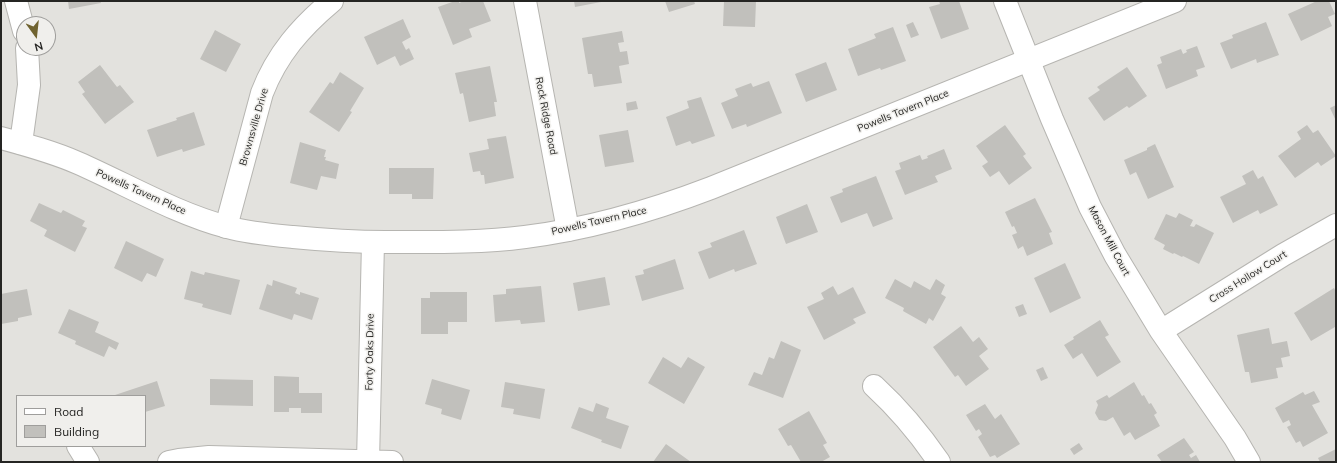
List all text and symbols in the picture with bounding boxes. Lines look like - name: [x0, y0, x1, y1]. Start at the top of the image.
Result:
- north arrow: [16, 16, 56, 56]
- text: N: [33, 39, 45, 54]
- street label: Rock Ridge Road: [533, 76, 559, 156]
- street label: Brownsville Drive: [237, 87, 271, 167]
- street label: Powells Tavern Place: [856, 87, 950, 135]
- street label: Powells Tavern Place: [94, 167, 188, 217]
- street label: Powells Tavern Place: [550, 204, 648, 238]
- street label: Mason Mill Court: [1086, 204, 1132, 278]
- street label: Cross Hollow Court: [1207, 248, 1289, 306]
- street label: Forty Oaks Drive: [363, 313, 377, 391]
- legend: [16, 395, 146, 447]
- text: Road: [54, 404, 83, 419]
- text: Building: [54, 424, 99, 439]

